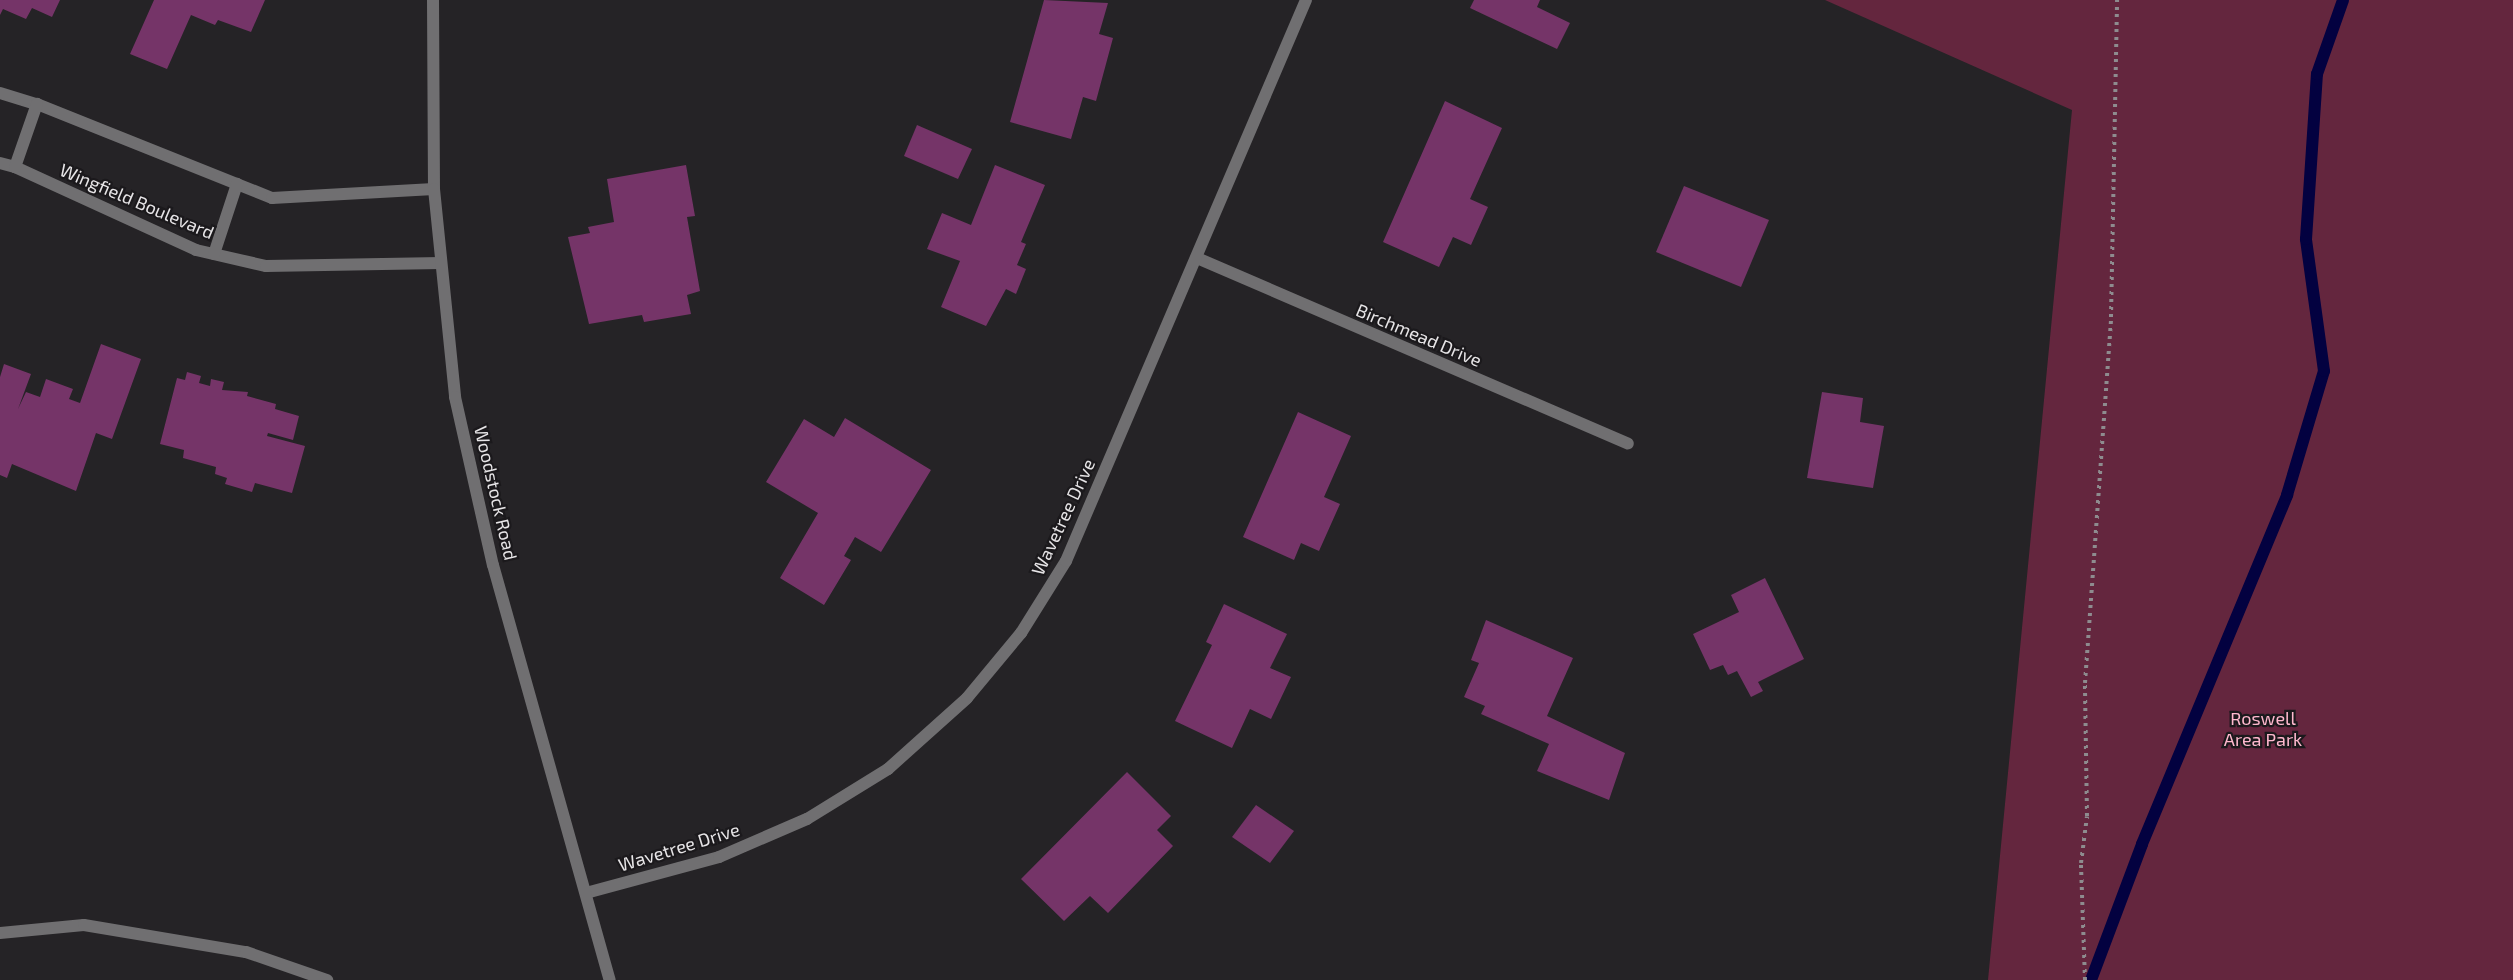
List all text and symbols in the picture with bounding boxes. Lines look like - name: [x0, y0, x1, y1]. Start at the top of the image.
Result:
- street label: Wingfield Boulevard: [57, 159, 217, 243]
- street label: Birchmead Drive: [1353, 299, 1485, 371]
- street label: Woodstock Road: [470, 424, 522, 562]
- street label: Wavetree Drive: [1027, 455, 1099, 579]
- park label: Roswell Area Park: [2224, 708, 2302, 750]
- street label: Wavetree Drive: [616, 818, 742, 876]

